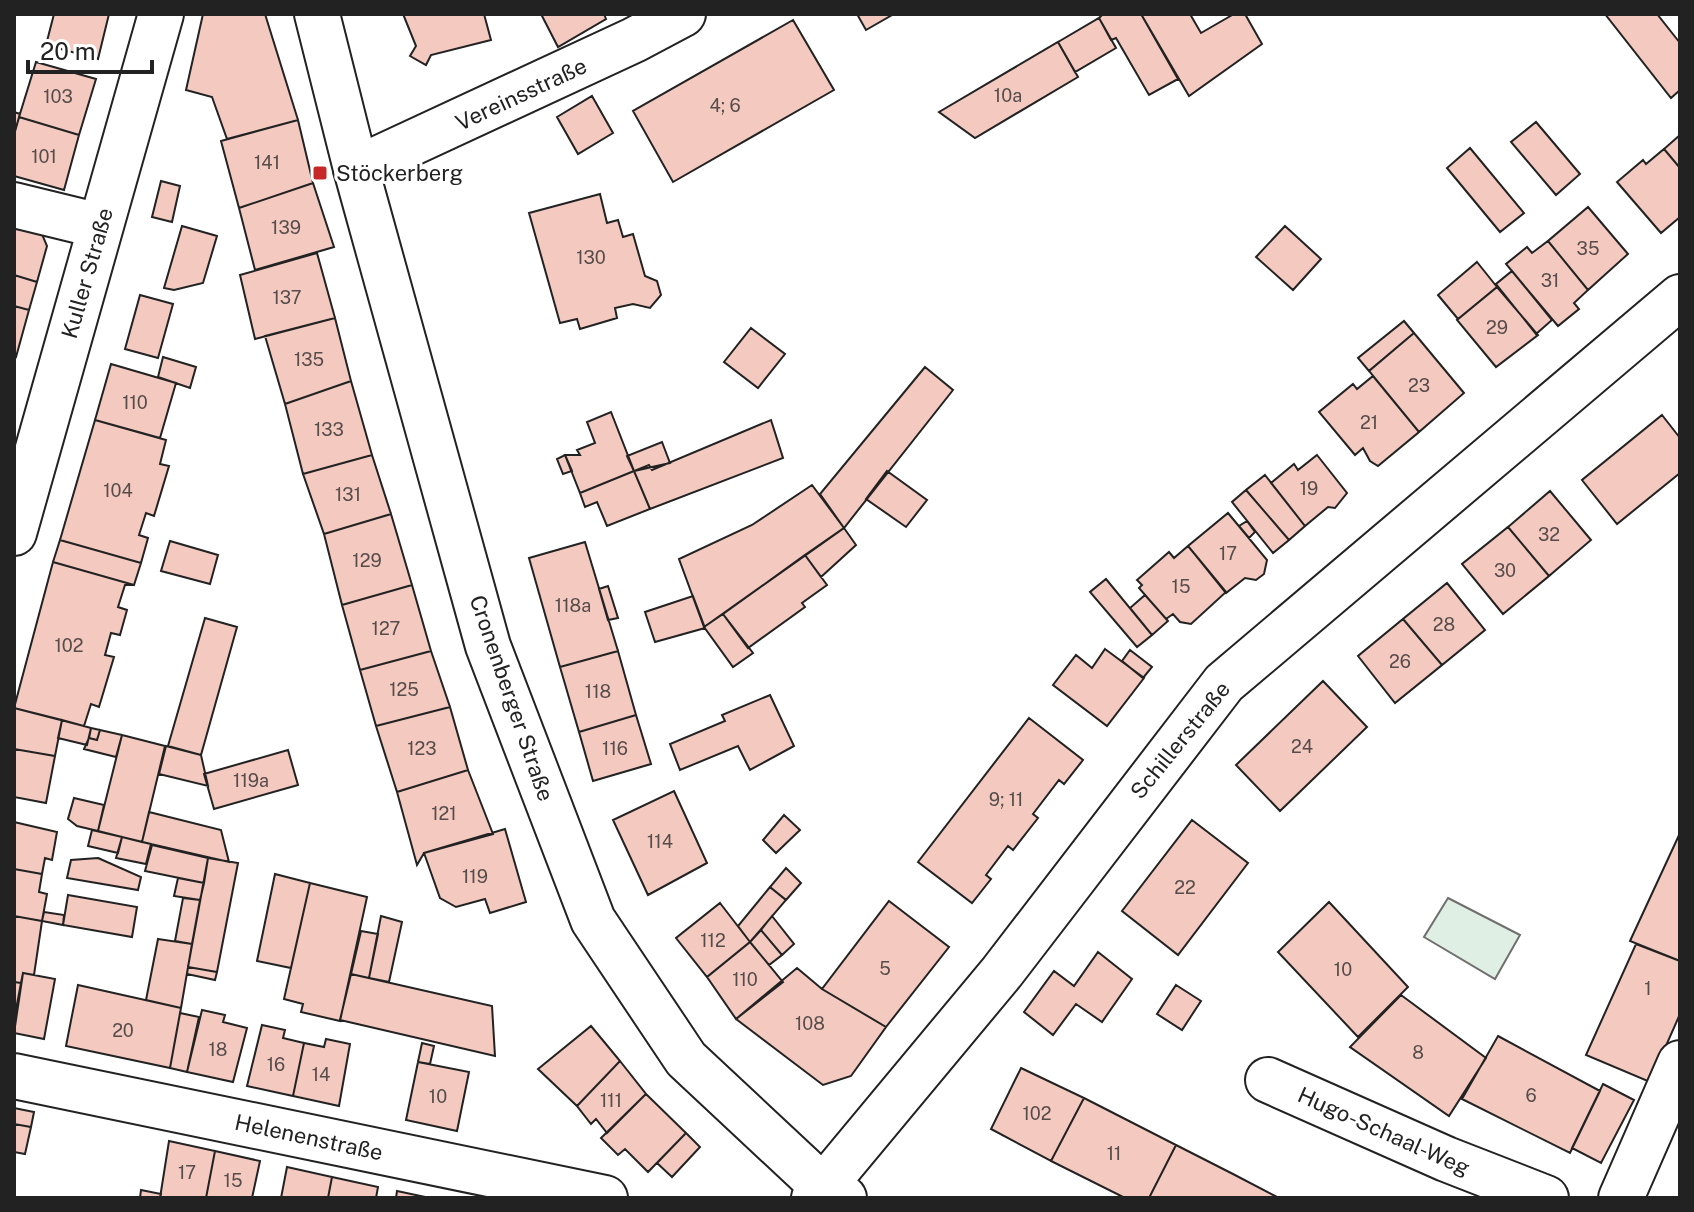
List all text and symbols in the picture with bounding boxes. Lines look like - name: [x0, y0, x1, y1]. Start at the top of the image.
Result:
- scale bar: [28, 24, 152, 74]
- text: 20 m: [40, 37, 96, 65]
- street label: Vereinsstraße: [451, 52, 591, 136]
- house number: 10a: [994, 85, 1022, 106]
- house number: 103: [43, 86, 73, 107]
- house number: 4; 6: [709, 95, 741, 116]
- house number: 101: [31, 146, 57, 167]
- house number: 141: [254, 152, 280, 173]
- place label: Stöckerberg: [336, 160, 463, 186]
- marker: Stöckerberg: [311, 164, 329, 182]
- street label: Kuller Straße: [56, 205, 118, 341]
- house number: 139: [271, 217, 301, 238]
- house number: 35: [1577, 238, 1599, 259]
- house number: 130: [576, 247, 606, 268]
- house number: 31: [1541, 270, 1559, 291]
- house number: 137: [272, 287, 302, 308]
- house number: 29: [1486, 317, 1508, 338]
- house number: 135: [294, 349, 324, 370]
- house number: 23: [1408, 375, 1430, 396]
- house number: 110: [122, 392, 148, 413]
- house number: 21: [1360, 412, 1378, 433]
- house number: 133: [314, 419, 344, 440]
- house number: 19: [1300, 478, 1318, 499]
- house number: 104: [103, 480, 133, 501]
- house number: 131: [335, 484, 361, 505]
- house number: 32: [1538, 524, 1560, 545]
- house number: 17: [1219, 543, 1237, 564]
- house number: 129: [352, 550, 382, 571]
- house number: 30: [1494, 560, 1516, 581]
- house number: 15: [1172, 576, 1190, 597]
- street label: Cronenberger Straße: [465, 592, 559, 804]
- house number: 118a: [555, 595, 591, 616]
- house number: 28: [1433, 614, 1455, 635]
- house number: 127: [372, 618, 400, 639]
- house number: 102: [54, 635, 84, 656]
- house number: 26: [1389, 651, 1411, 672]
- street label: Schillerstraße: [1125, 676, 1235, 804]
- house number: 125: [389, 679, 419, 700]
- house number: 118: [585, 681, 611, 702]
- house number: 24: [1291, 736, 1313, 757]
- house number: 123: [407, 738, 437, 759]
- house number: 116: [602, 738, 628, 759]
- house number: 119a: [233, 770, 269, 791]
- house number: 9; 11: [989, 789, 1023, 810]
- house number: 121: [431, 803, 457, 824]
- house number: 114: [647, 831, 673, 852]
- house number: 119: [462, 866, 488, 887]
- house number: 22: [1174, 877, 1196, 898]
- house number: 112: [700, 930, 726, 951]
- house number: 5: [879, 958, 891, 979]
- house number: 10: [1334, 959, 1352, 980]
- house number: 110: [732, 969, 758, 990]
- house number: 1: [1644, 978, 1652, 999]
- house number: 108: [795, 1013, 825, 1034]
- house number: 20: [112, 1020, 134, 1041]
- house number: 18: [209, 1039, 227, 1060]
- house number: 8: [1412, 1042, 1424, 1063]
- house number: 16: [267, 1054, 285, 1075]
- house number: 14: [312, 1064, 330, 1085]
- street label: Hugo-Schaal-Weg: [1294, 1081, 1474, 1181]
- house number: 6: [1525, 1085, 1537, 1106]
- house number: 10: [429, 1086, 447, 1107]
- house number: 111: [600, 1090, 622, 1111]
- house number: 102: [1022, 1103, 1052, 1124]
- street label: Helenenstraße: [233, 1109, 385, 1165]
- house number: 11: [1107, 1143, 1121, 1164]
- house number: 17: [178, 1162, 196, 1183]
- house number: 15: [224, 1170, 242, 1191]

